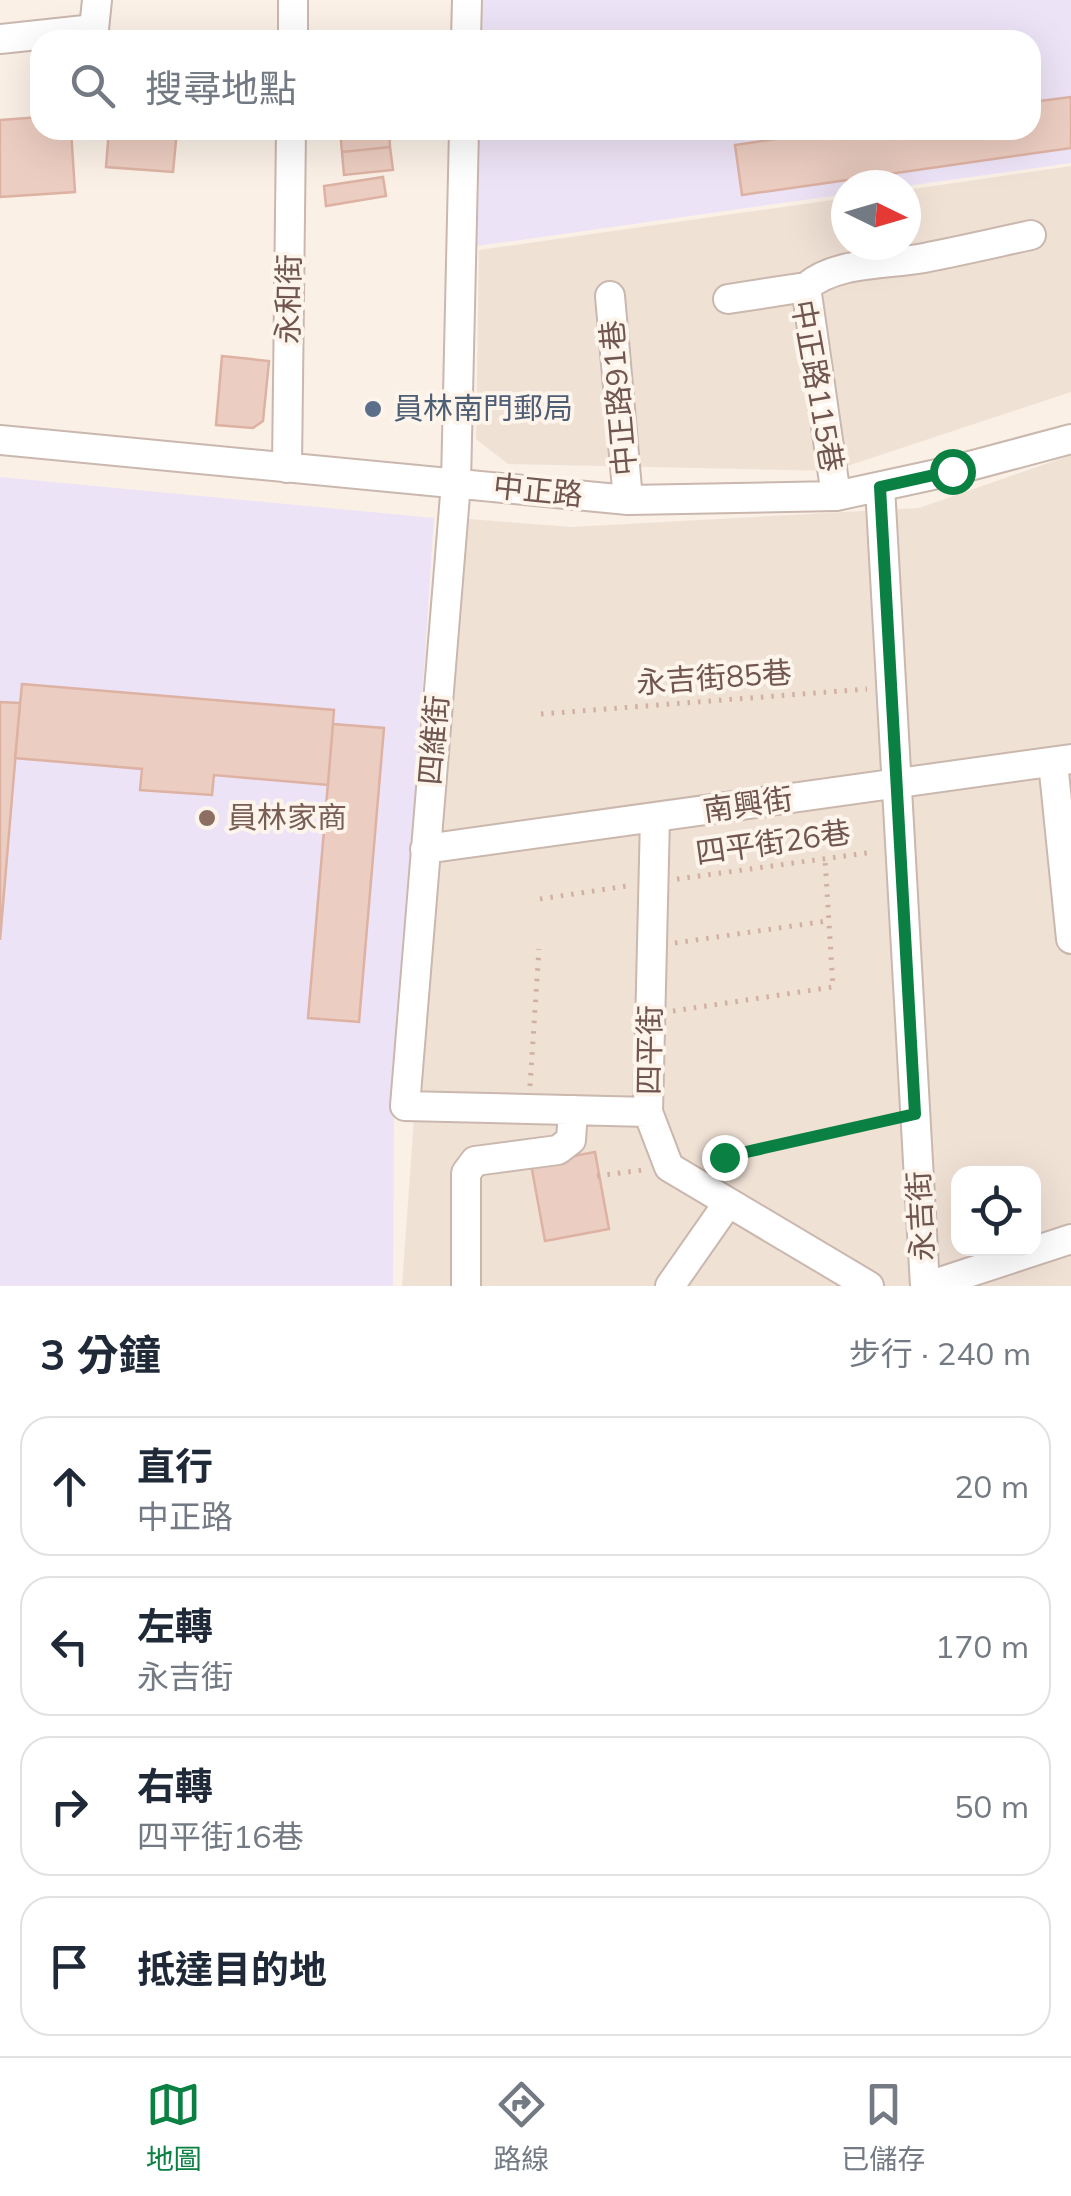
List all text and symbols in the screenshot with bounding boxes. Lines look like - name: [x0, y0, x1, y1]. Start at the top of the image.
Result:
- search box: [30, 30, 1041, 140]
- icon: search: [65, 58, 120, 113]
- text: 搜尋地點: [145, 64, 297, 112]
- north arrow: [831, 170, 921, 260]
- street label: 永和街: [268, 254, 308, 344]
- street label: 中正路115巷: [784, 297, 852, 475]
- street label: 中正路91巷: [592, 319, 644, 477]
- place label: 員林南門郵局: [393, 389, 573, 427]
- marker: 員林南門郵局: [362, 398, 384, 420]
- route start: [930, 449, 976, 495]
- street label: 中正路: [491, 466, 585, 514]
- street label: 永吉街85巷: [635, 653, 793, 701]
- street label: 四維街: [410, 693, 456, 786]
- street label: 南興街: [701, 779, 795, 829]
- place label: 員林家商: [227, 798, 347, 836]
- marker: 員林家商: [196, 807, 218, 829]
- street label: 四平街26巷: [693, 812, 853, 872]
- street label: 四平街: [629, 1005, 669, 1095]
- route end: [702, 1135, 748, 1181]
- map controls: [951, 1166, 1041, 1256]
- button: locate: [951, 1166, 1041, 1256]
- street label: 永吉街: [899, 1170, 941, 1262]
- text: 3 分鐘: [40, 1328, 161, 1381]
- text: 步行 · 240 m: [849, 1333, 1031, 1373]
- text: 直行: [137, 1442, 213, 1490]
- icon: ahead: [42, 1459, 97, 1514]
- text: 20 m: [954, 1466, 1029, 1506]
- text: 中正路: [137, 1496, 233, 1536]
- text: 左轉: [137, 1602, 213, 1650]
- icon: left: [42, 1619, 97, 1674]
- text: 170 m: [935, 1626, 1029, 1666]
- text: 永吉街: [137, 1656, 233, 1696]
- text: 右轉: [137, 1762, 213, 1810]
- icon: right: [42, 1779, 97, 1834]
- text: 50 m: [954, 1786, 1029, 1826]
- text: 四平街16巷: [137, 1816, 303, 1856]
- icon: arrive: [42, 1939, 97, 1994]
- text: 抵達目的地: [137, 1945, 327, 1993]
- tab: 地圖: [146, 2077, 202, 2177]
- tab: 路線: [493, 2077, 549, 2177]
- tab: 已儲存: [841, 2077, 925, 2177]

